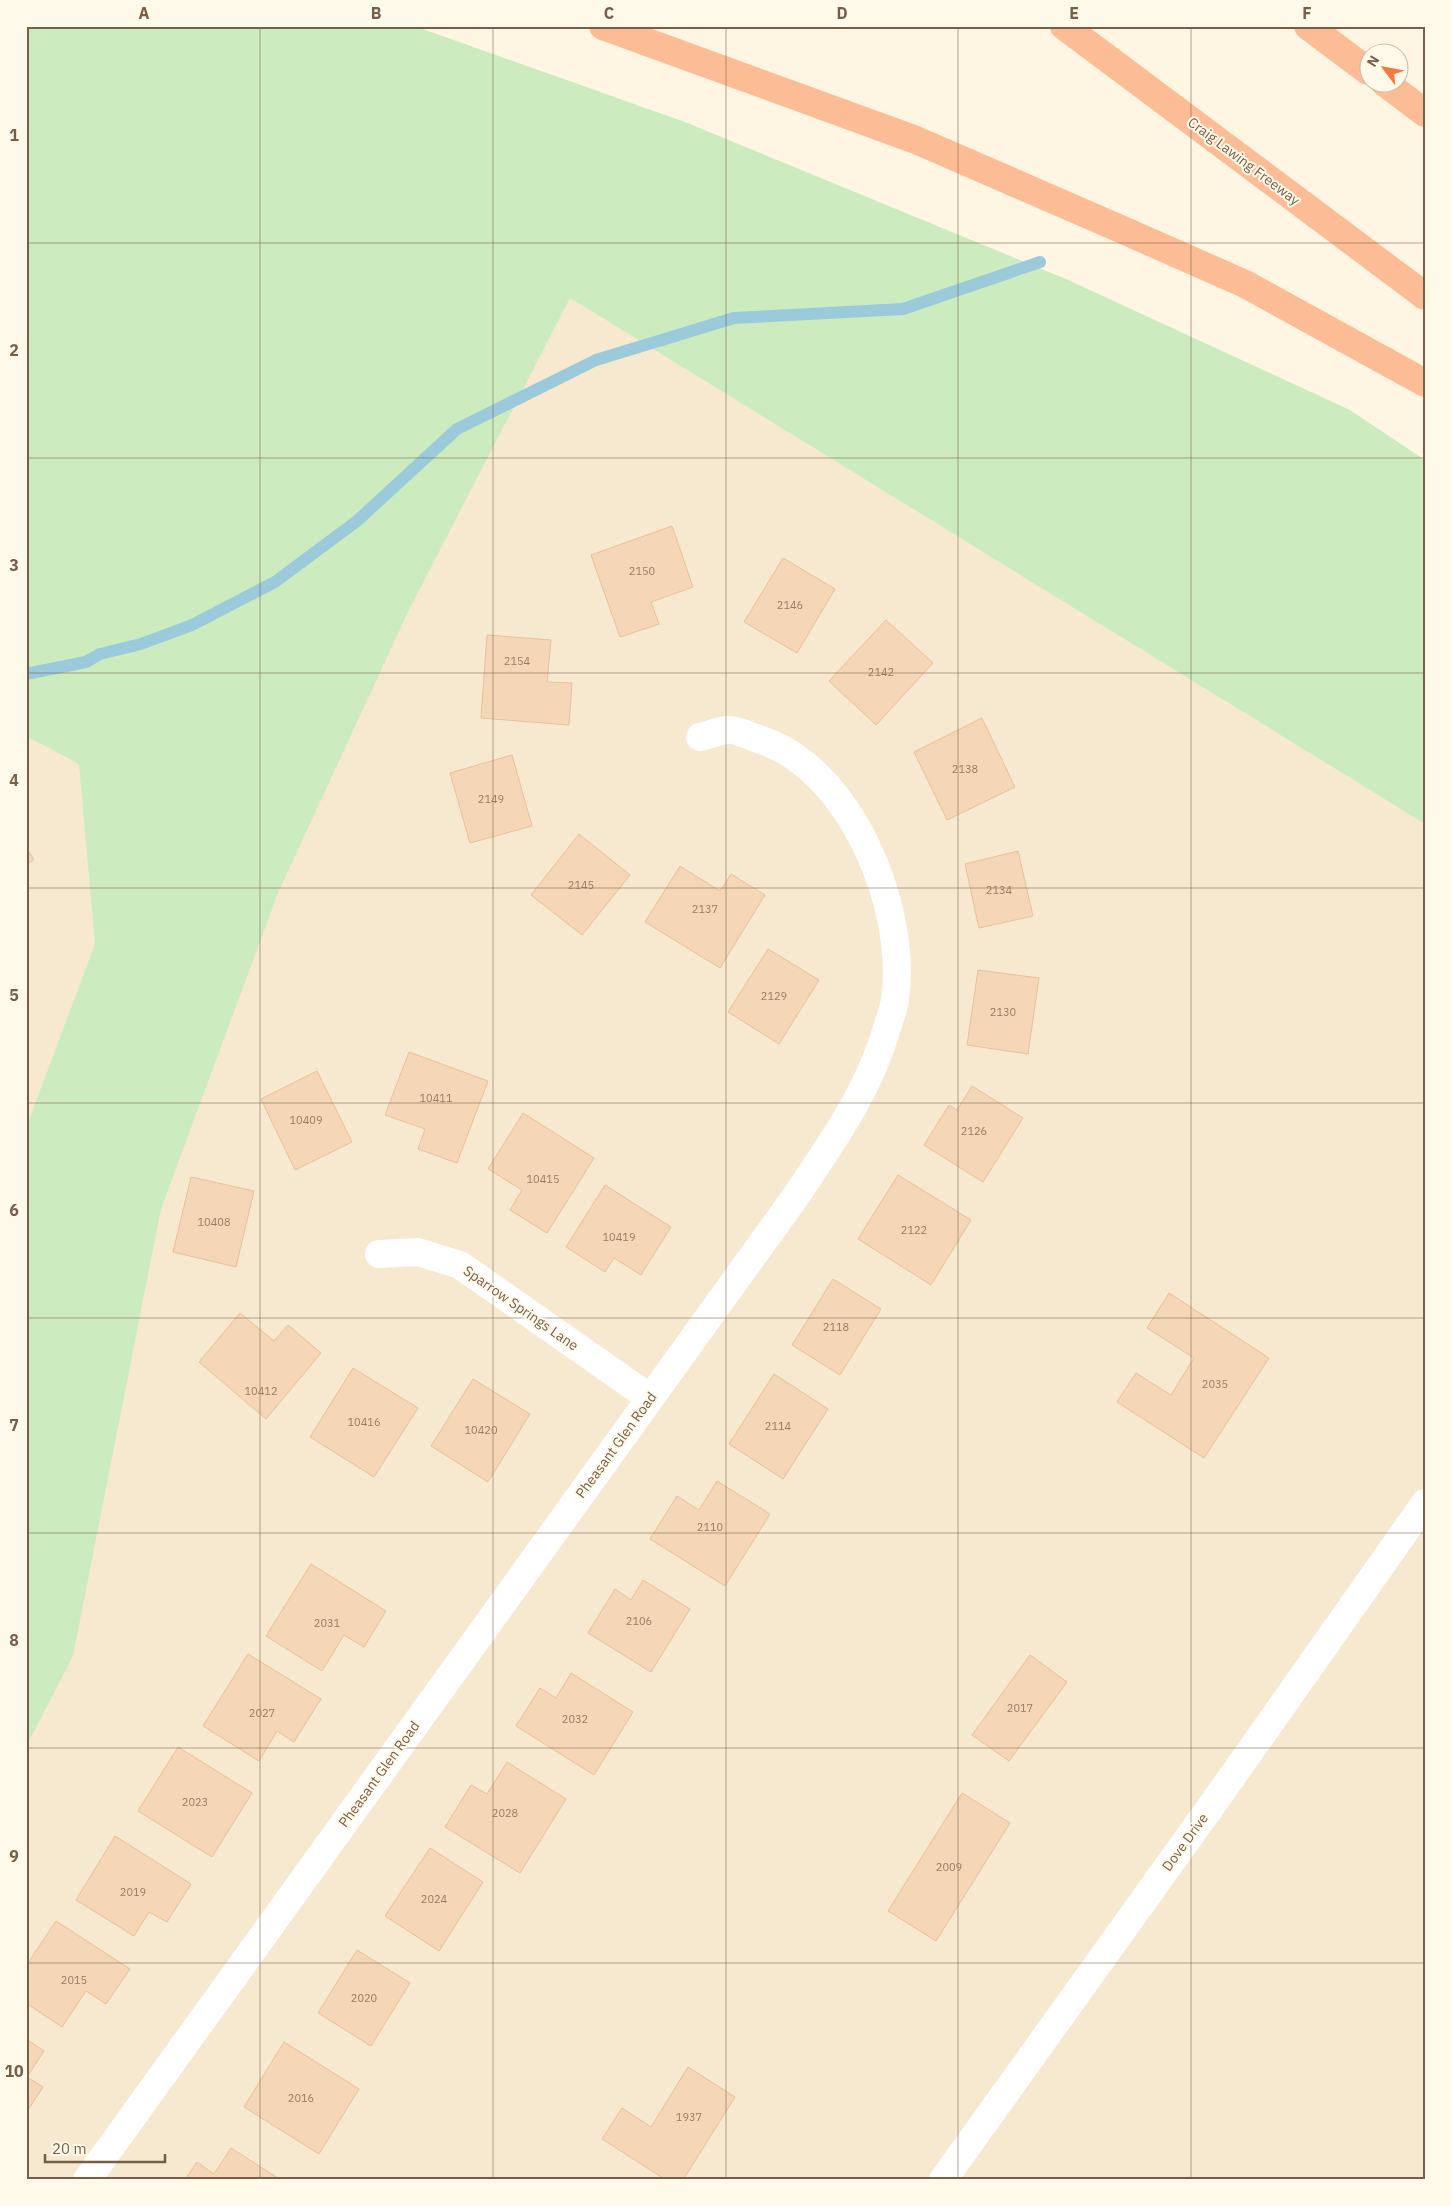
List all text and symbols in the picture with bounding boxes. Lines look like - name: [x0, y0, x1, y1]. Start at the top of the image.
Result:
- text: A: [139, 3, 150, 23]
- text: B: [371, 3, 382, 23]
- text: C: [604, 3, 614, 23]
- text: D: [836, 3, 848, 23]
- text: E: [1069, 3, 1079, 23]
- text: F: [1302, 3, 1312, 23]
- north arrow: [1358, 42, 1408, 92]
- text: N: [1363, 52, 1383, 70]
- street label: Craig Lawing Freeway: [1184, 113, 1304, 209]
- text: 1: [9, 125, 19, 145]
- text: 2: [9, 340, 19, 360]
- text: 3: [9, 555, 19, 575]
- house number: 2150: [629, 564, 655, 578]
- house number: 2146: [777, 598, 803, 612]
- house number: 2154: [504, 654, 531, 668]
- house number: 2142: [868, 665, 894, 679]
- house number: 2138: [952, 762, 978, 776]
- text: 4: [9, 770, 19, 790]
- house number: 2149: [478, 792, 504, 806]
- house number: 2145: [568, 878, 594, 892]
- house number: 2134: [986, 883, 1013, 897]
- house number: 2137: [692, 902, 718, 916]
- text: 5: [9, 985, 19, 1005]
- house number: 2129: [761, 989, 787, 1003]
- house number: 2130: [990, 1005, 1016, 1019]
- house number: 10411: [420, 1091, 453, 1105]
- house number: 10409: [290, 1113, 323, 1127]
- house number: 2126: [961, 1124, 987, 1138]
- house number: 10415: [527, 1172, 560, 1186]
- text: 6: [9, 1200, 19, 1220]
- house number: 10408: [198, 1215, 231, 1229]
- house number: 2122: [901, 1223, 927, 1237]
- house number: 10419: [603, 1230, 636, 1244]
- street label: Sparrow Springs Lane: [460, 1262, 582, 1355]
- house number: 2118: [823, 1320, 849, 1334]
- house number: 2035: [1202, 1377, 1228, 1391]
- house number: 10412: [245, 1384, 278, 1398]
- street label: Pheasant Glen Road: [571, 1388, 661, 1502]
- text: 7: [9, 1415, 19, 1435]
- house number: 10416: [348, 1415, 381, 1429]
- house number: 2114: [765, 1419, 792, 1433]
- house number: 10420: [465, 1423, 498, 1437]
- house number: 2110: [697, 1520, 723, 1534]
- house number: 2106: [626, 1614, 652, 1628]
- house number: 2031: [314, 1616, 341, 1630]
- text: 8: [9, 1630, 19, 1650]
- house number: 2017: [1007, 1701, 1033, 1715]
- house number: 2027: [249, 1706, 275, 1720]
- house number: 2032: [562, 1712, 588, 1726]
- street label: Pheasant Glen Road: [334, 1717, 424, 1831]
- house number: 2023: [182, 1795, 208, 1809]
- house number: 2028: [492, 1806, 518, 1820]
- street label: Dove Drive: [1158, 1809, 1212, 1875]
- text: 9: [9, 1846, 19, 1866]
- house number: 2009: [936, 1860, 962, 1874]
- house number: 2019: [120, 1885, 146, 1899]
- house number: 2024: [421, 1892, 448, 1906]
- house number: 2015: [61, 1973, 87, 1987]
- house number: 2020: [351, 1991, 377, 2005]
- text: 10: [4, 2061, 24, 2081]
- house number: 2016: [288, 2091, 314, 2105]
- house number: 1937: [676, 2110, 702, 2124]
- scale bar: [45, 2131, 165, 2163]
- text: 20 m: [52, 2139, 87, 2158]

